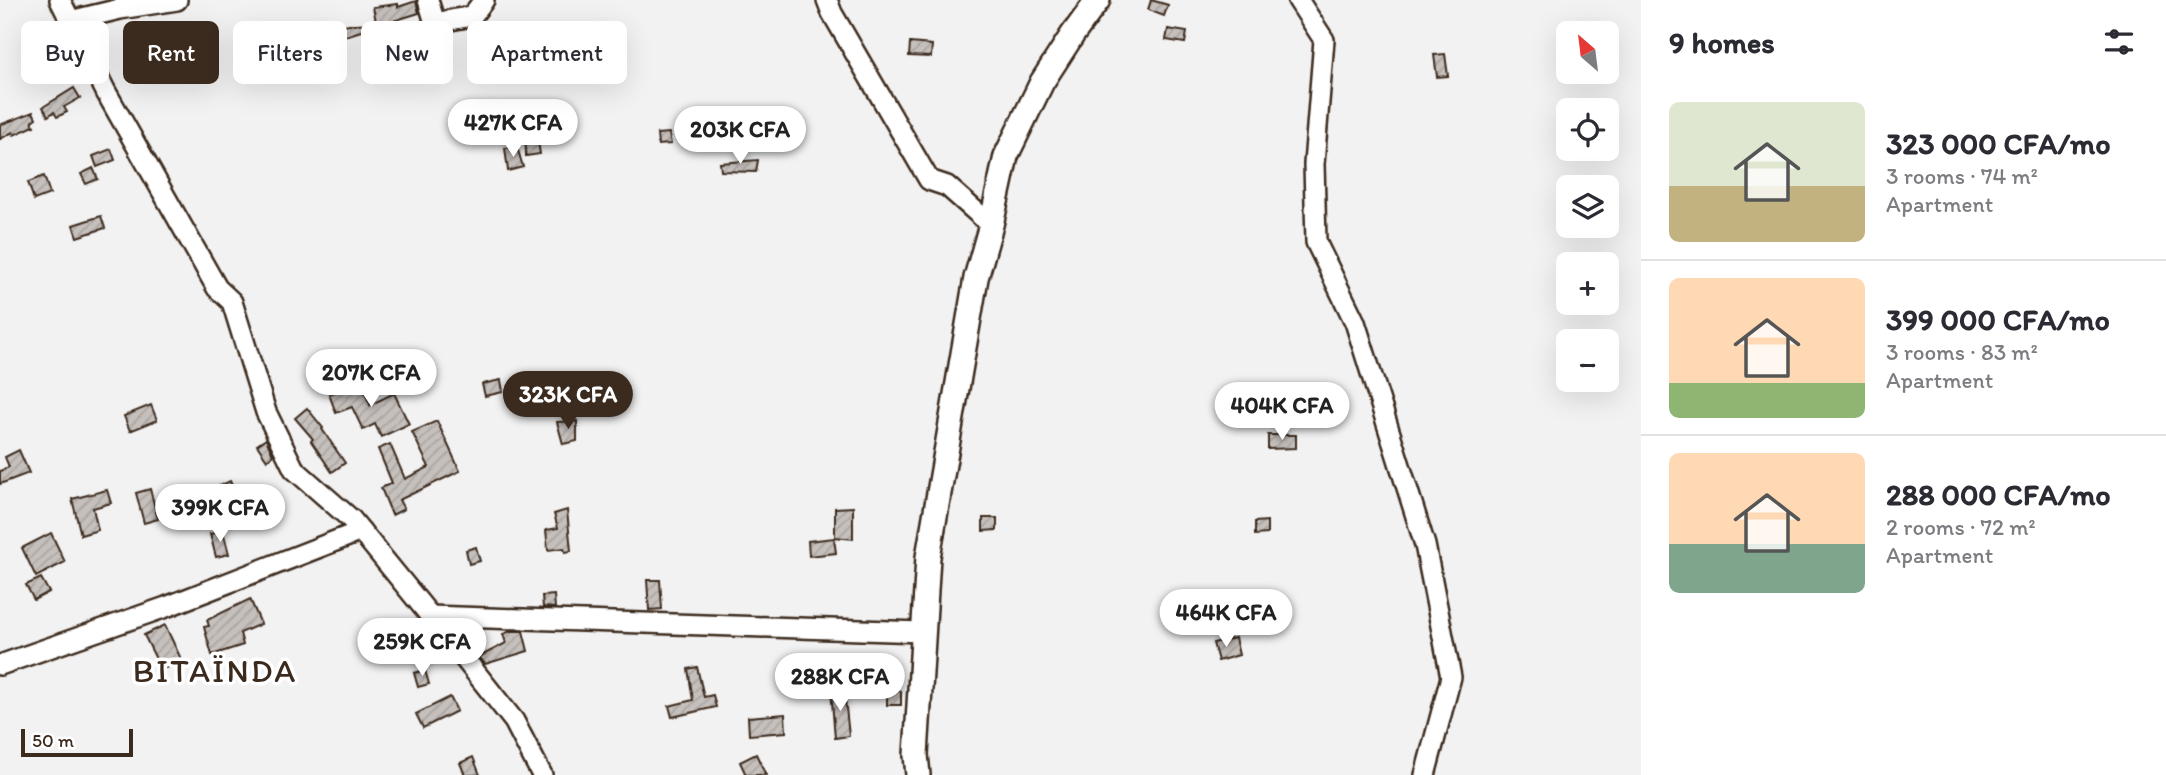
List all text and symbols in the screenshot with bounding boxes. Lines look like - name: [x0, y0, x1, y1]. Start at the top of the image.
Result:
- chip: Buy: [21, 21, 109, 84]
- chip: Rent: [123, 21, 219, 84]
- chip: Filters: [233, 21, 347, 84]
- chip: New: [361, 21, 453, 84]
- chip: Apartment: [467, 21, 627, 84]
- north arrow: [1556, 21, 1619, 84]
- map controls: [1556, 21, 1619, 392]
- icon: filters: [2100, 23, 2138, 61]
- text: 9 homes: [1669, 24, 1775, 61]
- button: locate: [1556, 98, 1619, 161]
- pin: 427K CFA: [441, 100, 585, 159]
- pin: 203K CFA: [668, 106, 812, 166]
- text: 427K CFA: [464, 108, 562, 136]
- text: 203K CFA: [690, 115, 790, 143]
- text: 323 000 CFA/mo: [1886, 125, 2111, 162]
- icon: home: [1725, 130, 1809, 214]
- text: 3 rooms · 74 m²: [1886, 162, 2038, 190]
- button: layers: [1556, 175, 1619, 238]
- text: Apartment: [1886, 190, 1993, 218]
- button: +: [1556, 252, 1619, 315]
- text: 399 000 CFA/mo: [1886, 301, 2110, 338]
- icon: home: [1725, 306, 1809, 390]
- button: −: [1556, 329, 1619, 392]
- text: 3 rooms · 83 m²: [1886, 338, 2038, 366]
- pin: 207K CFA: [299, 350, 443, 409]
- text: 207K CFA: [322, 358, 420, 386]
- text: Apartment: [1886, 366, 1993, 394]
- pin: 323K CFA: [496, 372, 640, 431]
- text: 323K CFA: [519, 380, 617, 408]
- pin: 404K CFA: [1210, 382, 1354, 442]
- text: 404K CFA: [1231, 391, 1333, 419]
- text: 288 000 CFA/mo: [1886, 476, 2111, 513]
- icon: home: [1725, 481, 1809, 565]
- pin: 399K CFA: [148, 484, 292, 544]
- text: 399K CFA: [171, 493, 269, 521]
- text: 2 rooms · 72 m²: [1886, 513, 2036, 541]
- text: Apartment: [1886, 541, 1993, 569]
- pin: 464K CFA: [1154, 590, 1298, 649]
- text: 464K CFA: [1176, 598, 1276, 626]
- pin: 259K CFA: [350, 618, 494, 678]
- text: 259K CFA: [373, 627, 471, 655]
- district label: BITAÏNDA: [133, 651, 297, 690]
- pin: 288K CFA: [768, 654, 912, 713]
- text: 288K CFA: [791, 662, 889, 690]
- scale bar: [21, 726, 133, 758]
- text: 50 m: [32, 729, 74, 752]

